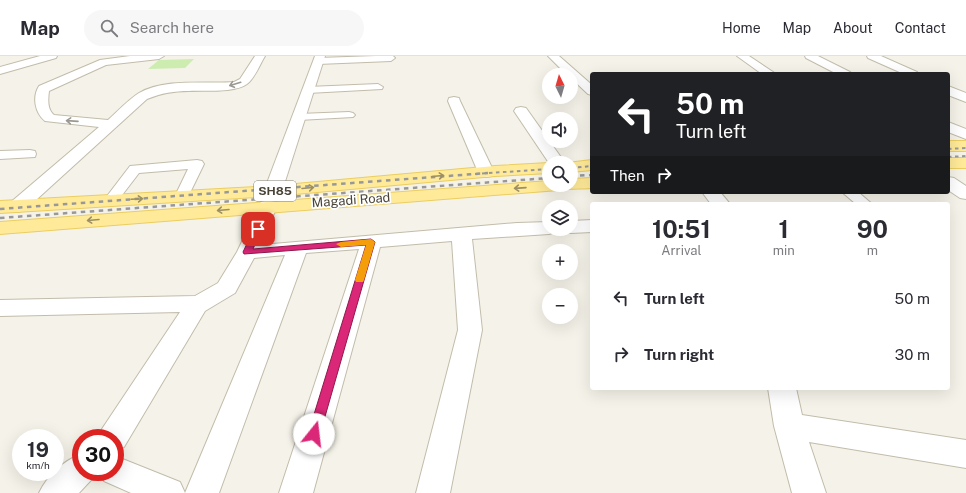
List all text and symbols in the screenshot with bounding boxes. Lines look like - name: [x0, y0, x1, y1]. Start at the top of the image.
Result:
- search box: [84, 10, 364, 46]
- text: Map: [20, 17, 60, 39]
- icon: search: [98, 17, 120, 39]
- text: Search here: [130, 19, 214, 36]
- text: Home: [722, 20, 761, 36]
- text: Map: [783, 20, 811, 36]
- text: About: [833, 20, 873, 36]
- text: Contact: [895, 20, 946, 36]
- north arrow: [542, 68, 578, 104]
- map controls: [542, 68, 578, 324]
- one-way arrow: [229, 81, 242, 88]
- text: 50 m: [676, 87, 744, 120]
- icon: left: [610, 88, 662, 140]
- button: sound: [542, 112, 578, 148]
- one-way arrow: [66, 117, 79, 124]
- text: Turn left: [676, 121, 746, 142]
- button: search: [542, 156, 578, 192]
- icon: right: [653, 164, 675, 186]
- text: Then: [610, 167, 645, 184]
- one-way arrow: [431, 173, 444, 180]
- road number: SH85: [254, 181, 296, 201]
- one-way arrow: [301, 184, 314, 191]
- one-way arrow: [514, 184, 527, 191]
- street label: Magadi Road: [311, 190, 391, 210]
- one-way arrow: [130, 195, 143, 202]
- button: layers: [542, 200, 578, 236]
- one-way arrow: [217, 206, 230, 214]
- pin: [241, 212, 275, 246]
- text: 10:51: [652, 215, 711, 243]
- text: 1: [779, 215, 789, 243]
- text: 90: [857, 215, 888, 243]
- one-way arrow: [87, 217, 100, 224]
- icon: arrive: [247, 218, 269, 240]
- text: Arrival: [661, 243, 701, 258]
- text: min: [773, 243, 795, 258]
- text: m: [867, 243, 878, 258]
- button: +: [542, 244, 578, 280]
- icon: left: [610, 287, 632, 309]
- button: −: [542, 288, 578, 324]
- text: Turn left: [644, 290, 705, 307]
- text: 50 m: [895, 290, 930, 307]
- icon: right: [610, 343, 632, 365]
- text: Turn right: [644, 346, 714, 363]
- text: 30 m: [895, 346, 930, 363]
- position arrow: [293, 413, 335, 455]
- speed limit sign: 30: [72, 429, 124, 481]
- text: 19: [27, 438, 49, 462]
- text: km/h: [26, 459, 50, 471]

